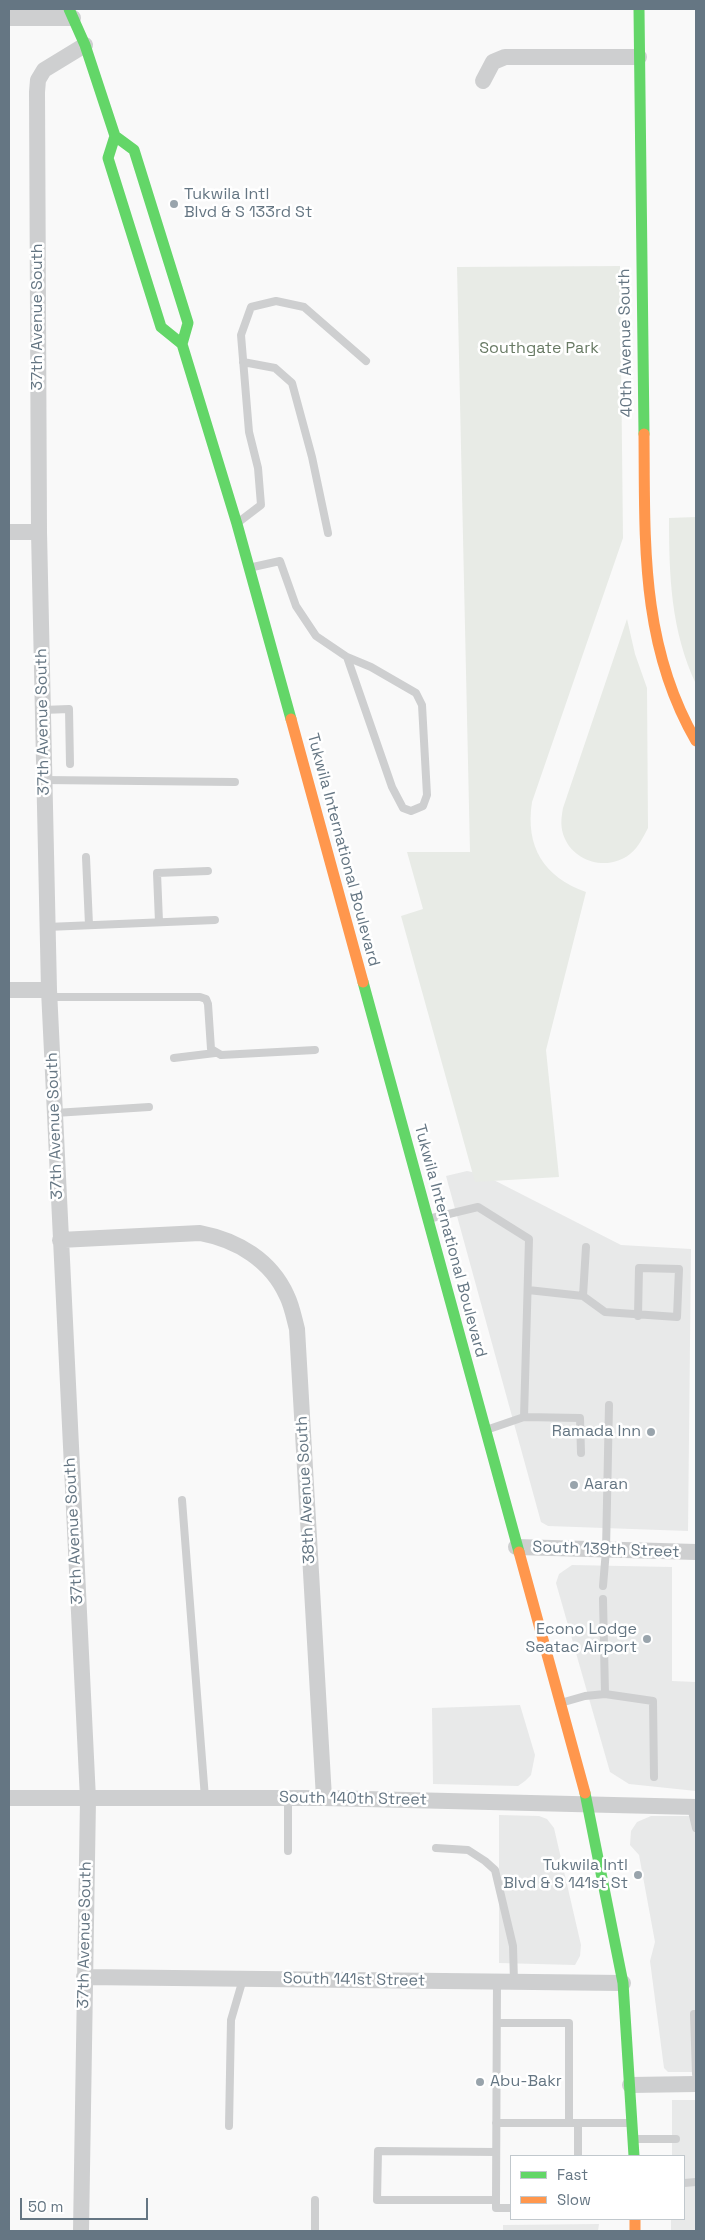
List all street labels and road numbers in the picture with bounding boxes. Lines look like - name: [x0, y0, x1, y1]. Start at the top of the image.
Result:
- street label: 37th Avenue South: [28, 243, 48, 391]
- street label: 40th Avenue South: [615, 268, 637, 418]
- street label: 37th Avenue South: [32, 648, 54, 796]
- street label: Tukwila International Boulevard: [303, 731, 383, 969]
- street label: 37th Avenue South: [43, 1052, 67, 1200]
- street label: Tukwila International Boulevard: [410, 1122, 490, 1360]
- street label: 38th Avenue South: [293, 1416, 319, 1564]
- street label: 37th Avenue South: [61, 1457, 87, 1605]
- street label: South 139th Street: [532, 1538, 680, 1562]
- street label: South 140th Street: [279, 1788, 427, 1810]
- street label: 37th Avenue South: [74, 1861, 96, 2009]
- street label: South 141st Street: [283, 1969, 425, 1991]

